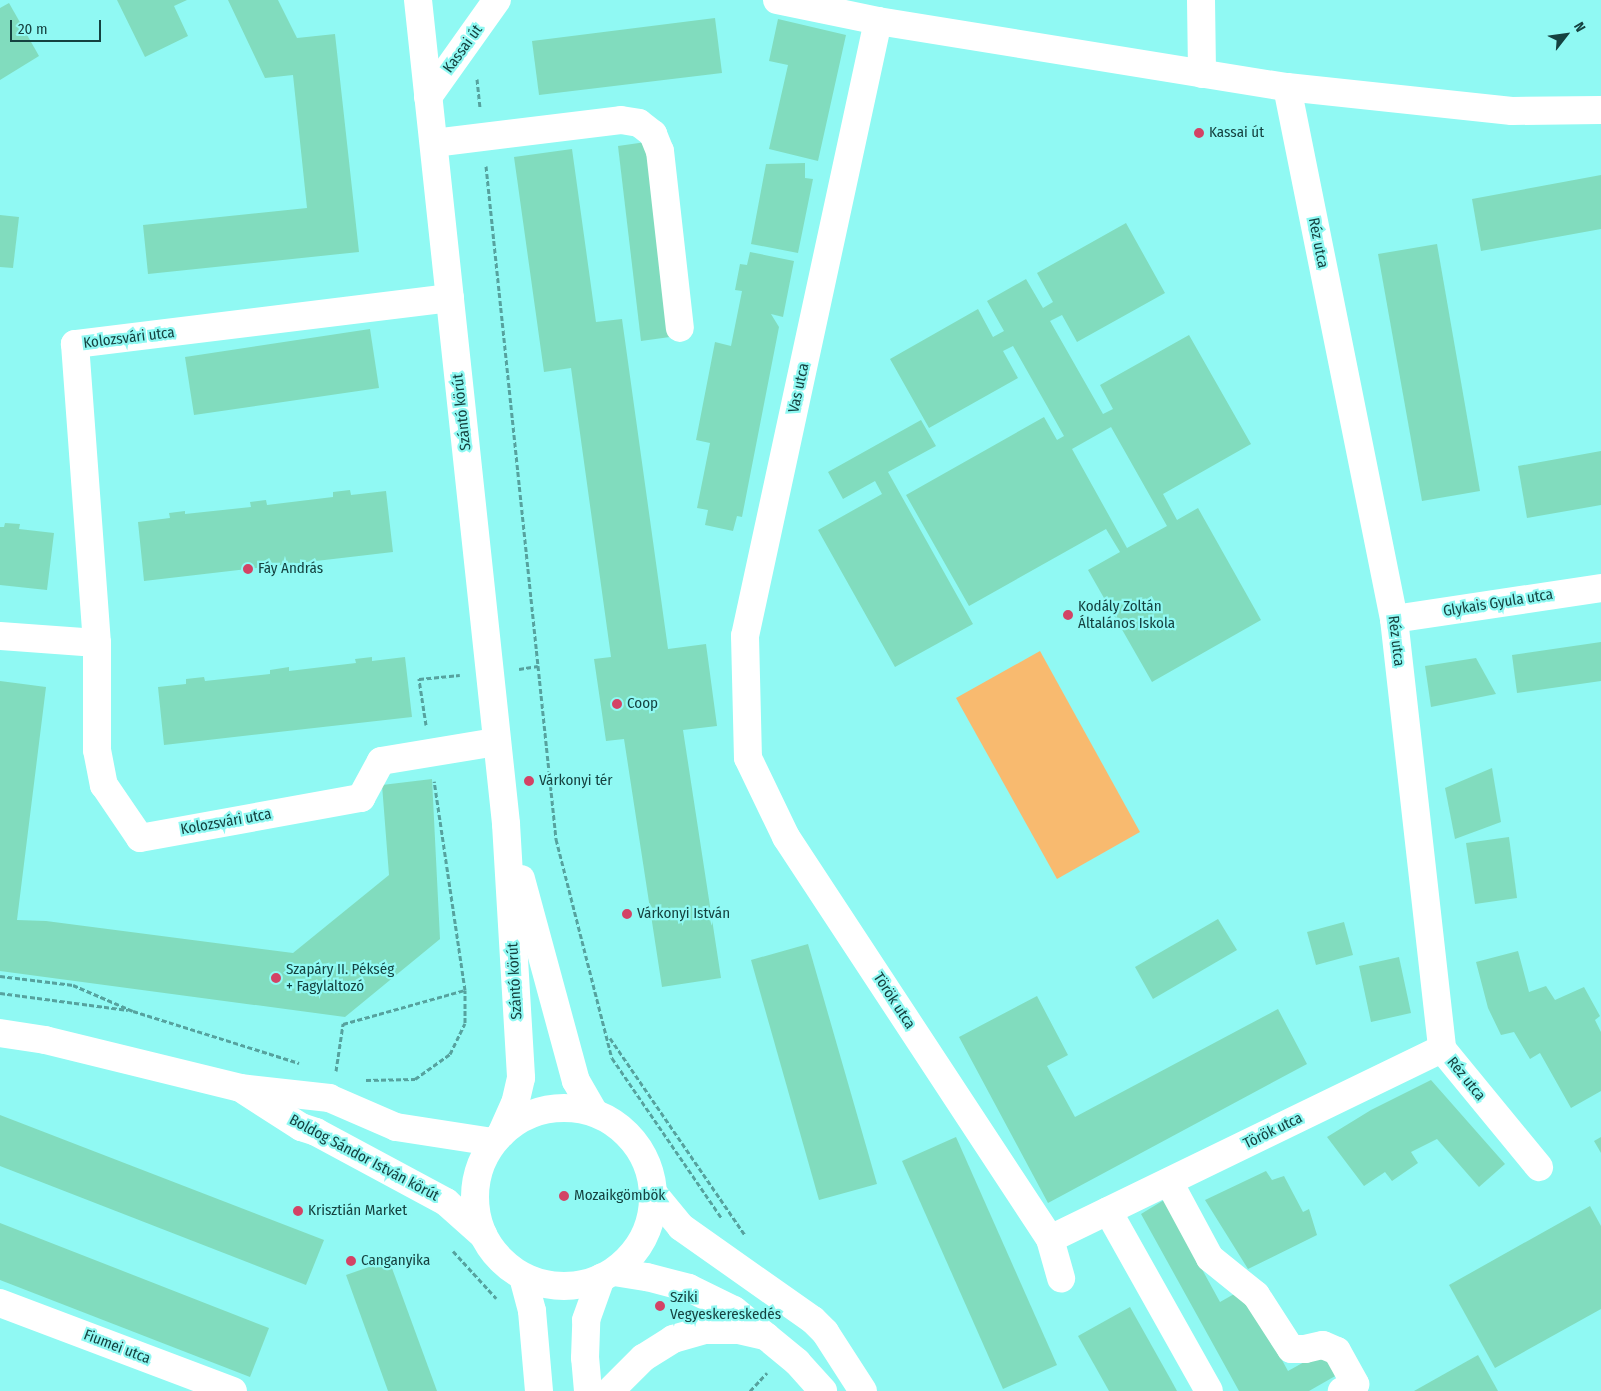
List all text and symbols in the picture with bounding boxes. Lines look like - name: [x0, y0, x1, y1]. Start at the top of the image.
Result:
- scale bar: [12, 10, 104, 42]
- north arrow: [1541, 10, 1591, 60]
- text: N: [1570, 19, 1589, 35]
- text: 20 m: [18, 20, 48, 38]
- street label: Kassai út: [440, 21, 486, 77]
- place label: Kassai út: [1209, 124, 1264, 142]
- marker: Kassai út: [1193, 127, 1205, 139]
- street label: Réz utca: [1304, 216, 1332, 270]
- street label: Kolozsvári utca: [82, 323, 176, 353]
- street label: Vas utca: [785, 362, 813, 414]
- street label: Szántó körút: [449, 373, 475, 451]
- place label: Fáy András: [258, 560, 323, 578]
- marker: Fáy András: [242, 563, 254, 575]
- street label: Glykais Gyula utca: [1442, 585, 1554, 621]
- place label: Kodály Zoltán Általános Iskola: [1078, 597, 1175, 632]
- marker: Kodály Zoltán Általános Iskola: [1062, 609, 1074, 621]
- street label: Réz utca: [1384, 615, 1408, 667]
- place label: Coop: [627, 695, 658, 713]
- marker: Coop: [611, 698, 623, 710]
- place label: Várkonyi tér: [539, 772, 612, 790]
- marker: Várkonyi tér: [523, 775, 535, 787]
- street label: Kolozsvári utca: [179, 805, 273, 839]
- place label: Várkonyi István: [637, 905, 730, 923]
- marker: Várkonyi István: [621, 908, 633, 920]
- street label: Szántó körút: [504, 942, 526, 1020]
- place label: Szapáry II. Pékség + Fagylaltozó: [286, 960, 394, 995]
- street label: Török utca: [869, 970, 919, 1032]
- marker: Szapáry II. Pékség + Fagylaltozó: [270, 972, 282, 984]
- street label: Réz utca: [1443, 1054, 1489, 1104]
- street label: Török utca: [1241, 1109, 1305, 1153]
- street label: Boldog Sándor István körút: [286, 1111, 442, 1205]
- place label: Mozaikgömbök: [574, 1187, 665, 1205]
- marker: Mozaikgömbök: [558, 1190, 570, 1202]
- place label: Krisztián Market: [308, 1202, 407, 1220]
- marker: Krisztián Market: [292, 1205, 304, 1217]
- place label: Canganyika: [361, 1252, 430, 1270]
- marker: Canganyika: [345, 1255, 357, 1267]
- place label: Sziki Vegyeskereskedés: [670, 1288, 781, 1323]
- marker: Sziki Vegyeskereskedés: [654, 1300, 666, 1312]
- street label: Fiumei utca: [81, 1326, 153, 1368]

